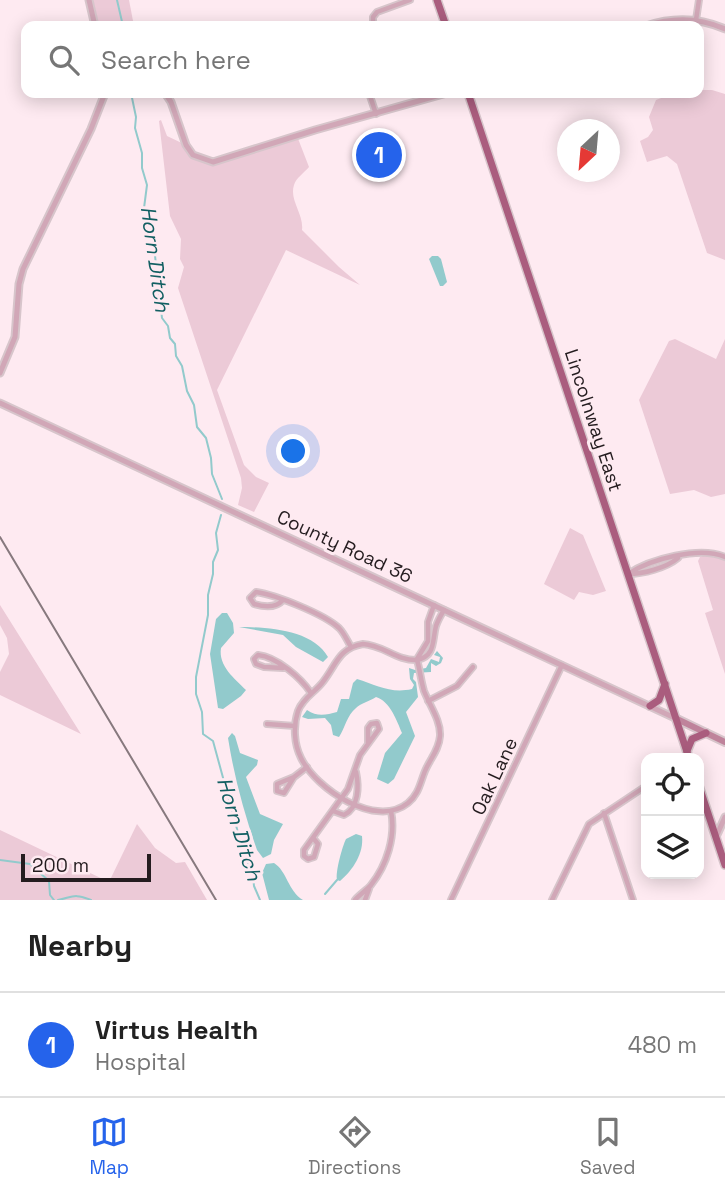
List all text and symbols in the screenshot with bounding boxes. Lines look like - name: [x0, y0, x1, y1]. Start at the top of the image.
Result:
- search box: [21, 21, 704, 98]
- icon: search: [45, 41, 83, 79]
- text: Search here: [101, 43, 251, 77]
- north arrow: [557, 119, 620, 182]
- pin: 1: [356, 129, 402, 181]
- water label: Horn Ditch: [135, 204, 176, 315]
- street label: Lincolnway East: [559, 346, 628, 495]
- your location: [276, 434, 310, 468]
- street label: County Road 36: [273, 504, 417, 589]
- street label: Oak Lane: [466, 733, 523, 819]
- map controls: [641, 753, 704, 879]
- button: locate: [641, 753, 704, 816]
- water label: Horn Ditch: [211, 774, 268, 885]
- button: layers: [641, 816, 704, 879]
- scale bar: [21, 851, 150, 883]
- text: 200 m: [32, 853, 89, 878]
- text: Nearby: [28, 926, 132, 965]
- text: Virtus Health: [95, 1013, 258, 1047]
- text: 1: [46, 1030, 56, 1060]
- text: 480 m: [628, 1030, 697, 1060]
- text: Hospital: [95, 1047, 186, 1077]
- tab: Map: [89, 1113, 129, 1180]
- tab: Directions: [308, 1113, 401, 1180]
- tab: Saved: [580, 1113, 636, 1180]

